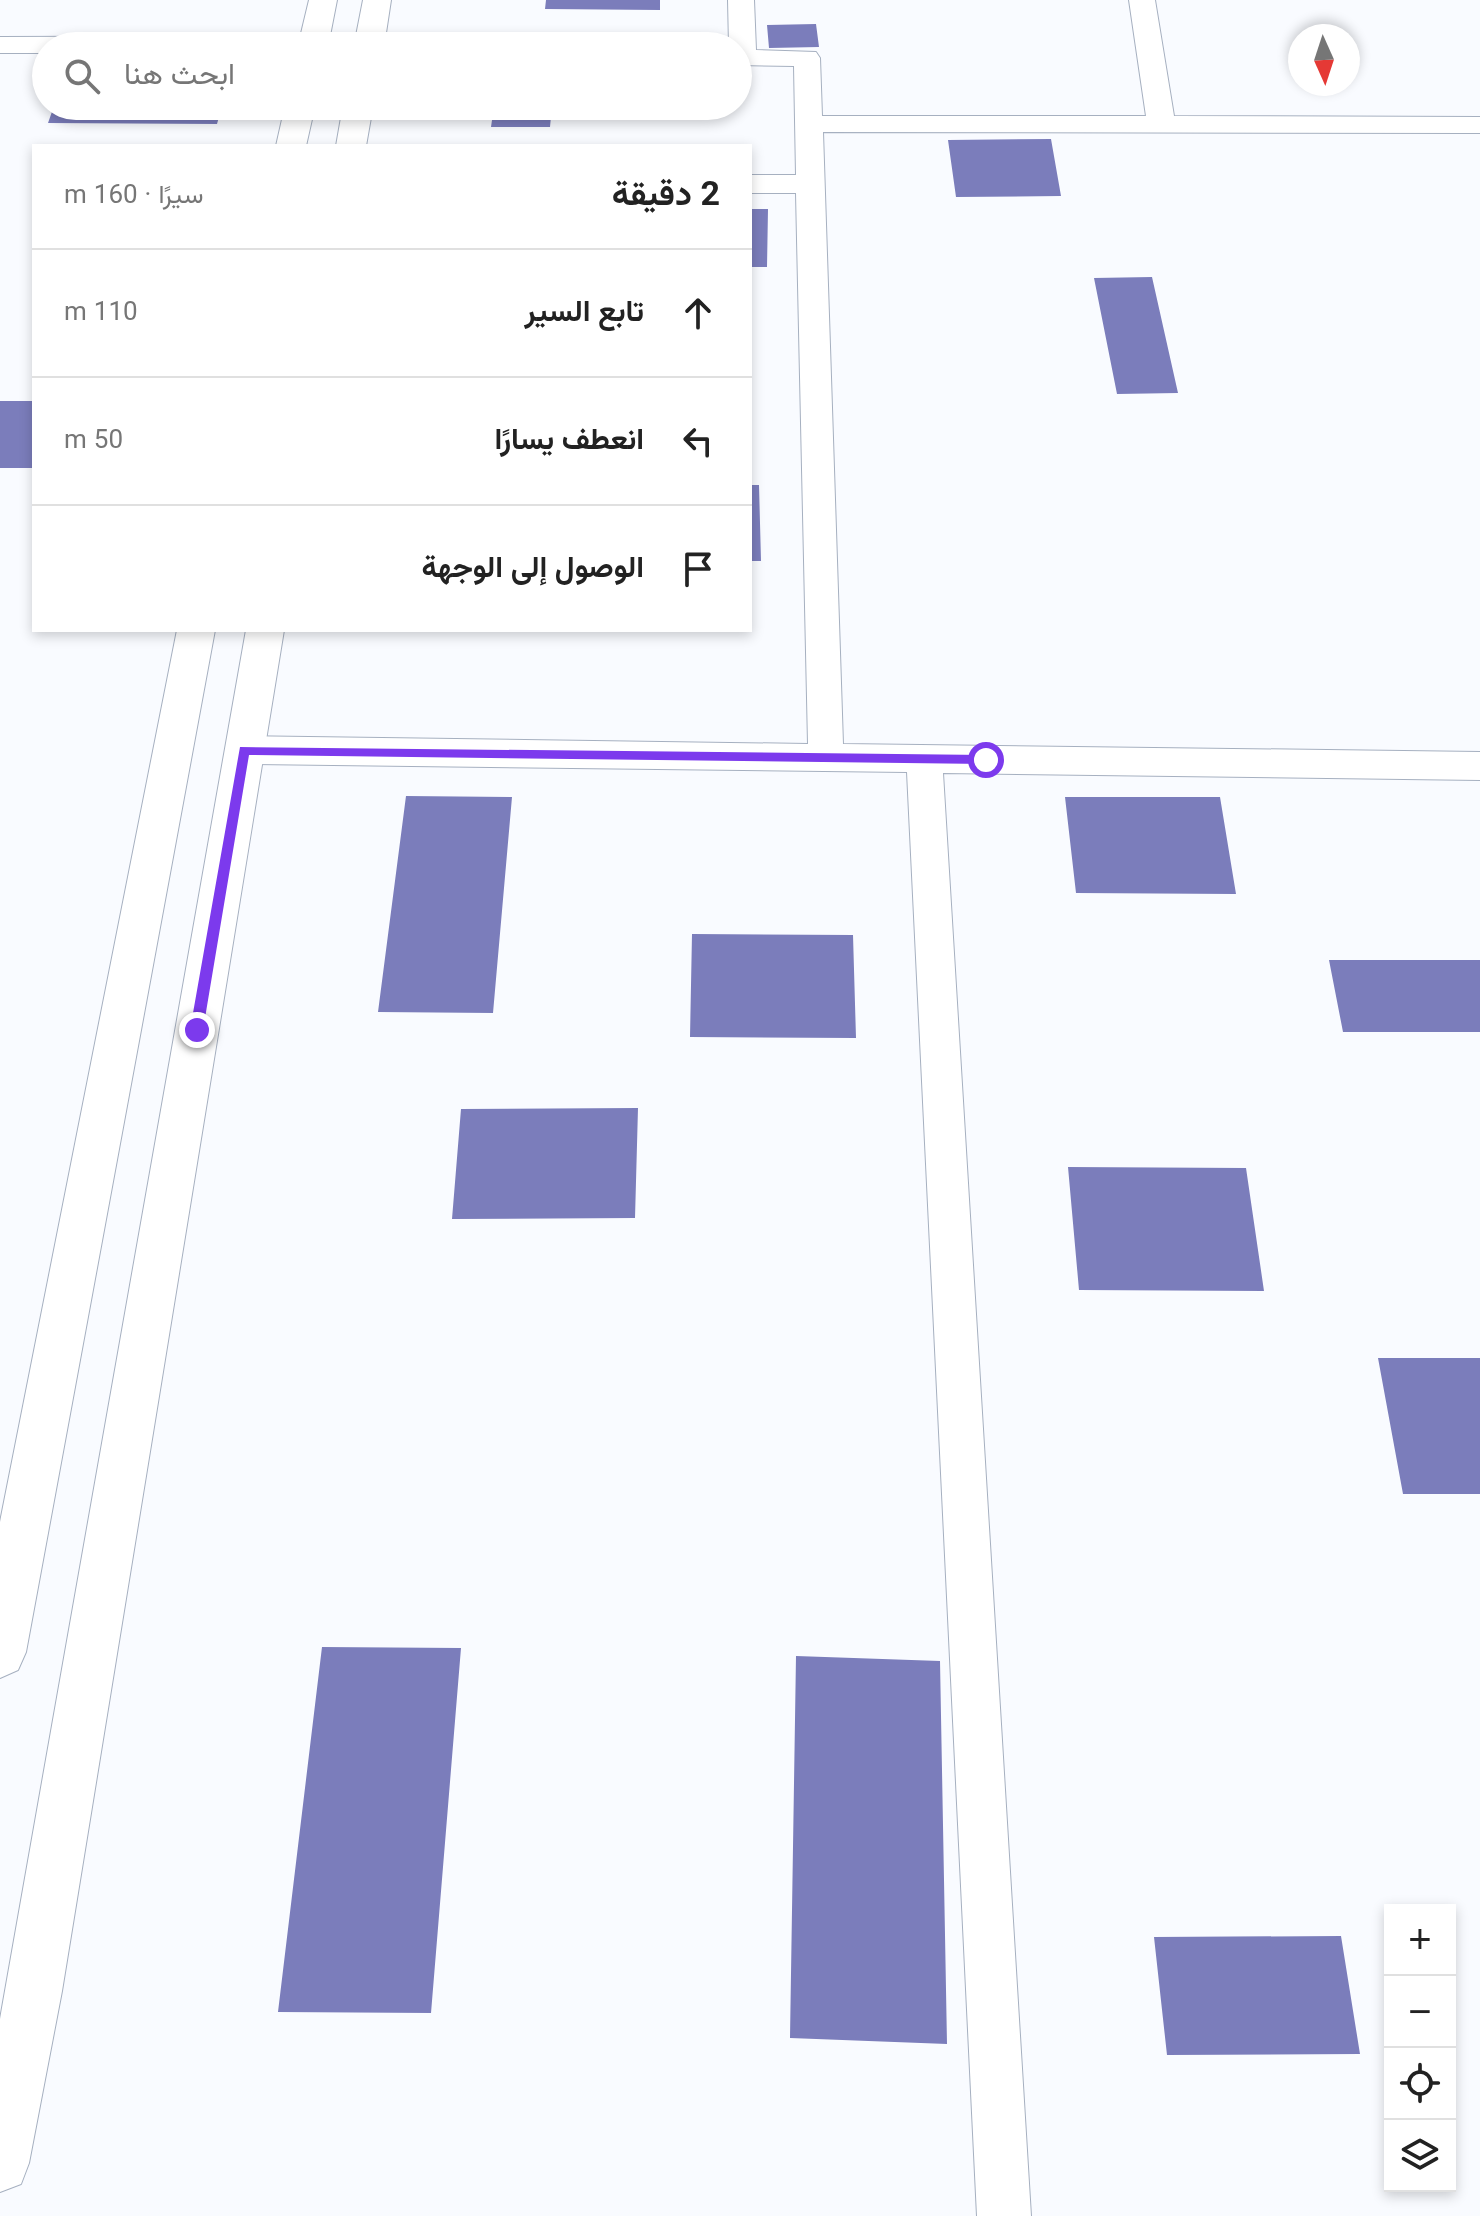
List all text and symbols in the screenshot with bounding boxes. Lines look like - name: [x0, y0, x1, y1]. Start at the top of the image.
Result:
- north arrow: [1288, 24, 1360, 96]
- search box: [32, 32, 752, 120]
- text: ابحث هنا: [124, 53, 235, 100]
- icon: search: [60, 54, 104, 98]
- text: 2 دقيقة: [612, 170, 720, 223]
- text: سيرًا · 160 m: [64, 176, 204, 217]
- text: تابع السير: [525, 290, 644, 337]
- icon: ahead: [676, 291, 720, 335]
- text: 110 m: [64, 293, 138, 334]
- text: انعطف يسارًا: [494, 418, 644, 465]
- icon: left: [676, 419, 720, 463]
- text: 50 m: [64, 421, 123, 462]
- text: الوصول إلى الوجهة: [421, 546, 644, 593]
- icon: arrive: [676, 547, 720, 591]
- route start: [968, 742, 1004, 778]
- route end: [179, 1012, 215, 1048]
- map controls: [1384, 1904, 1456, 2192]
- button: +: [1384, 1904, 1456, 1976]
- button: −: [1384, 1976, 1456, 2048]
- button: locate: [1384, 2048, 1456, 2120]
- button: layers: [1384, 2120, 1456, 2192]

